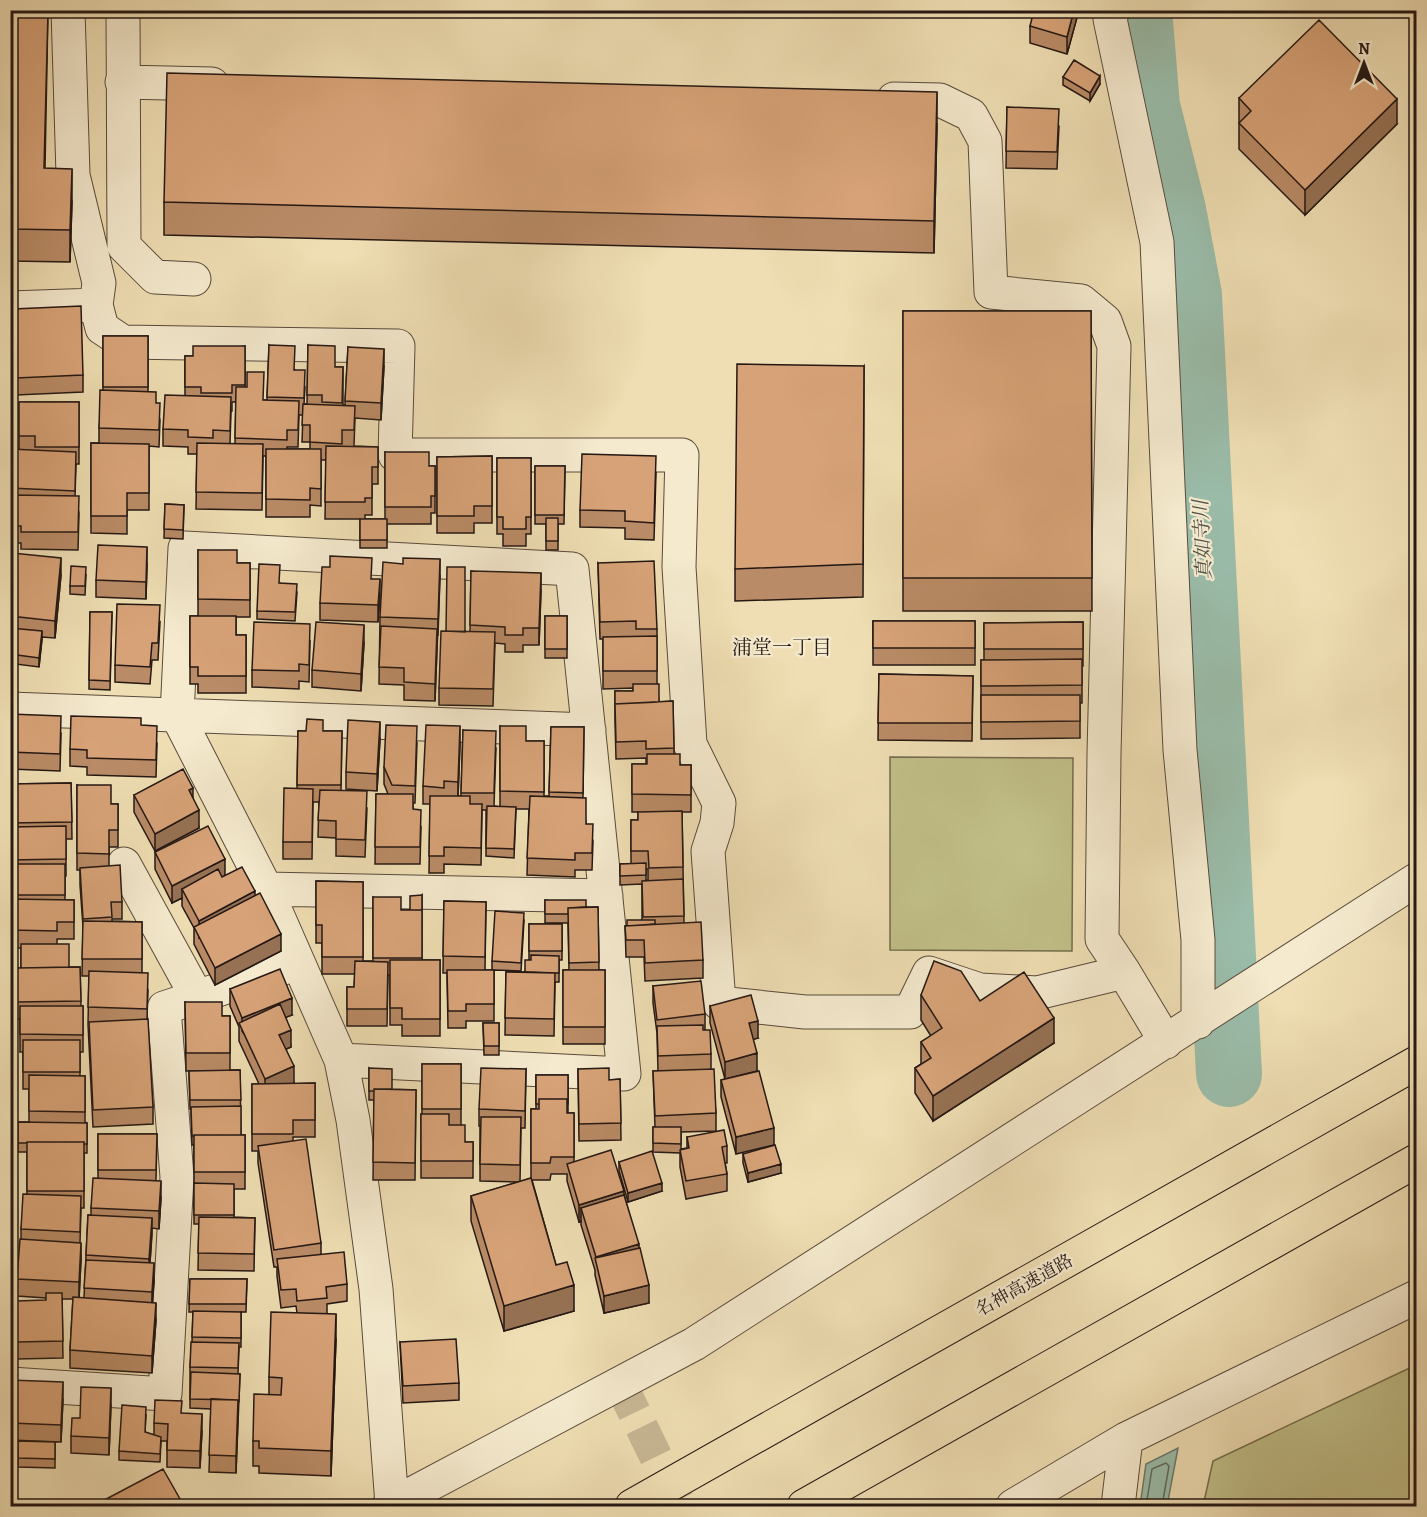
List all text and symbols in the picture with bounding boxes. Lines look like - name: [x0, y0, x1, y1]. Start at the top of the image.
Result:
- north arrow: [1334, 33, 1394, 93]
- text: N: [1358, 38, 1370, 60]
- water label: 真如寺川: [1187, 497, 1218, 581]
- district label: 浦堂一丁目: [732, 634, 832, 661]
- street label: 名神高速道路: [971, 1248, 1077, 1322]

